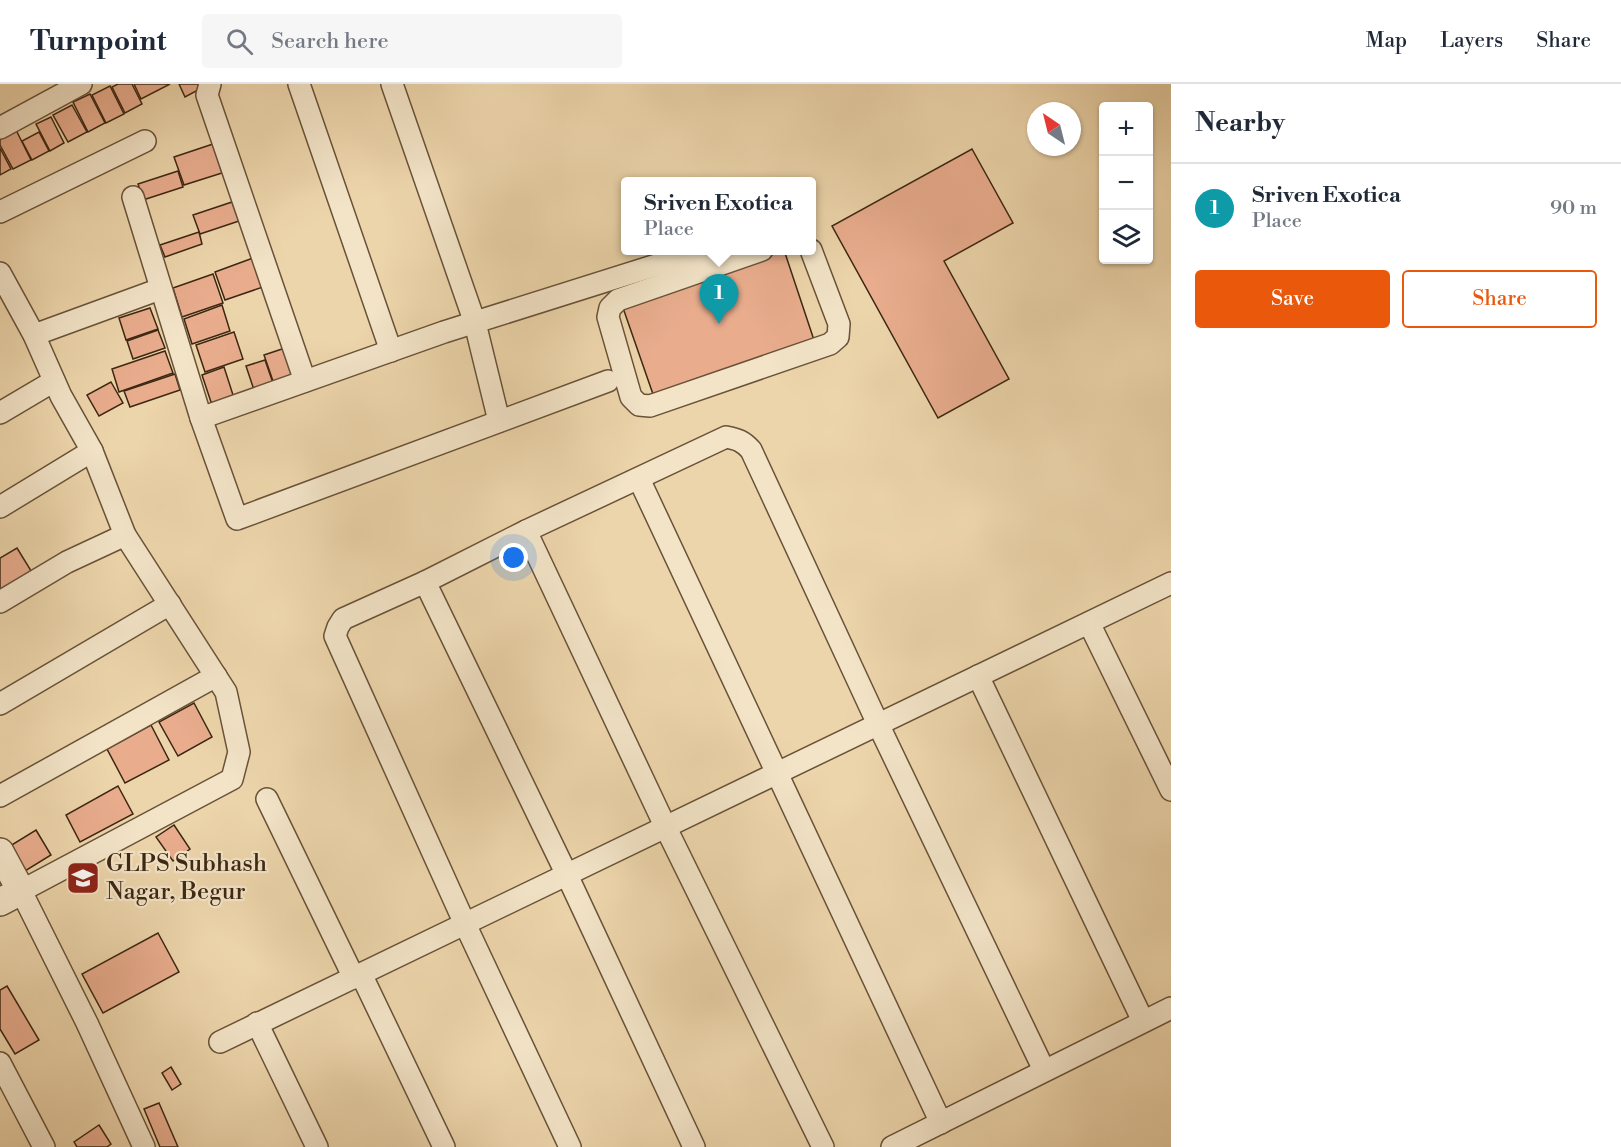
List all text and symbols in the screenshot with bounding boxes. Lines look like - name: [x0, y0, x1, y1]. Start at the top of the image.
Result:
- search box: [202, 14, 622, 68]
- text: Turnpoint: [30, 24, 166, 59]
- icon: search: [223, 25, 256, 58]
- text: Search here: [271, 28, 389, 55]
- text: Map: [1366, 28, 1407, 54]
- text: Layers: [1440, 28, 1503, 54]
- text: Share: [1536, 28, 1591, 54]
- north arrow: [1027, 102, 1081, 156]
- map controls: [1099, 102, 1153, 264]
- button: +: [1099, 102, 1153, 156]
- text: Nearby: [1195, 107, 1285, 139]
- button: −: [1099, 156, 1153, 210]
- popup: [621, 177, 816, 255]
- text: Sriven Exotica: [1252, 182, 1401, 209]
- text: Sriven Exotica: [644, 190, 793, 217]
- text: 1: [1210, 196, 1219, 221]
- text: 90 m: [1550, 196, 1597, 221]
- text: Place: [1252, 209, 1302, 234]
- button: layers: [1099, 210, 1153, 264]
- text: Place: [644, 217, 694, 242]
- button: Save: [1195, 270, 1390, 328]
- button: Share: [1402, 270, 1597, 328]
- pin: 1: [700, 274, 738, 324]
- your location: [499, 543, 528, 572]
- place label: GLPS Subhash Nagar, Begur: [106, 849, 267, 907]
- school or university icon: GLPS Subhash Nagar, Begur: [65, 860, 101, 896]

